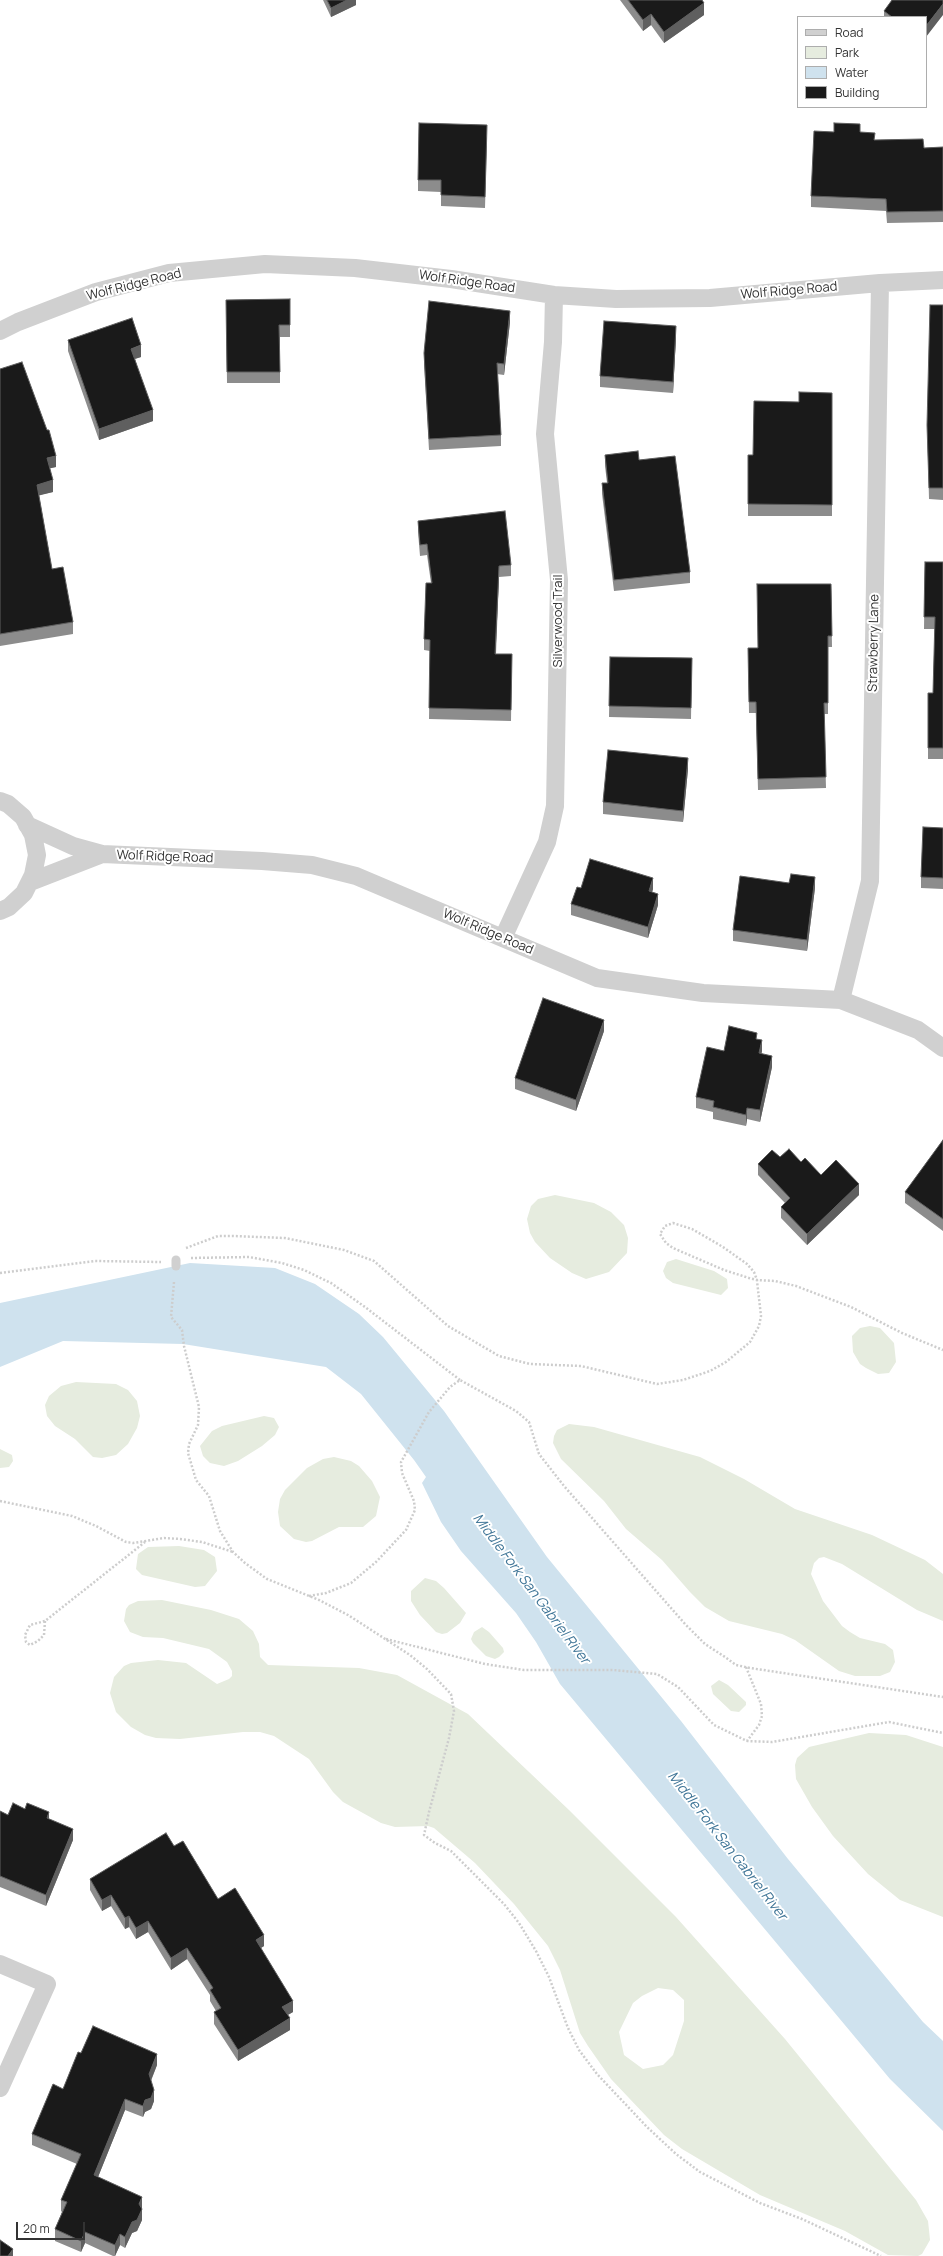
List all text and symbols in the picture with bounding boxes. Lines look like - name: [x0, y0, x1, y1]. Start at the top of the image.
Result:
- legend: [797, 16, 927, 108]
- text: Road: [835, 24, 863, 41]
- text: Park: [835, 44, 859, 61]
- text: Water: [835, 64, 868, 81]
- text: Building: [835, 84, 879, 101]
- street label: Wolf Ridge Road: [85, 266, 183, 304]
- street label: Wolf Ridge Road: [418, 268, 516, 296]
- street label: Wolf Ridge Road: [740, 279, 838, 303]
- street label: Silverwood Trail: [550, 575, 566, 667]
- street label: Strawberry Lane: [865, 594, 883, 692]
- street label: Wolf Ridge Road: [116, 848, 214, 866]
- street label: Wolf Ridge Road: [440, 906, 536, 958]
- water label: Middle Fork San Gabriel River: [469, 1510, 593, 1668]
- water label: Middle Fork San Gabriel River: [664, 1768, 790, 1924]
- scale bar: [18, 2214, 87, 2240]
- text: 20 m: [23, 2220, 50, 2237]

